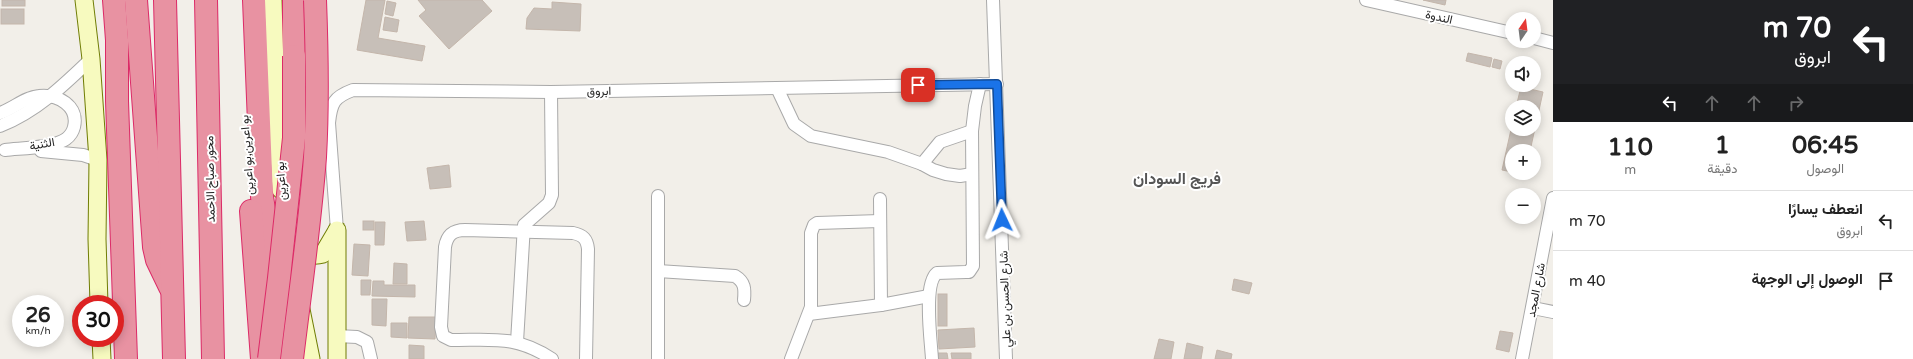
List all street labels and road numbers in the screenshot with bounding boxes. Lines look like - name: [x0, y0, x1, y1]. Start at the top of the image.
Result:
- street label: الندوة: [1424, 7, 1454, 28]
- street label: ابروق: [587, 84, 611, 99]
- street label: بو اعرين,بو اعرين: [237, 115, 258, 195]
- street label: الثنية: [28, 135, 56, 153]
- street label: محور صباح الاحمد: [202, 136, 220, 222]
- street label: بو اعرين: [273, 161, 290, 201]
- street label: شارع الحسن بن علي: [996, 250, 1017, 348]
- street label: شارع المجد: [1524, 262, 1550, 319]

